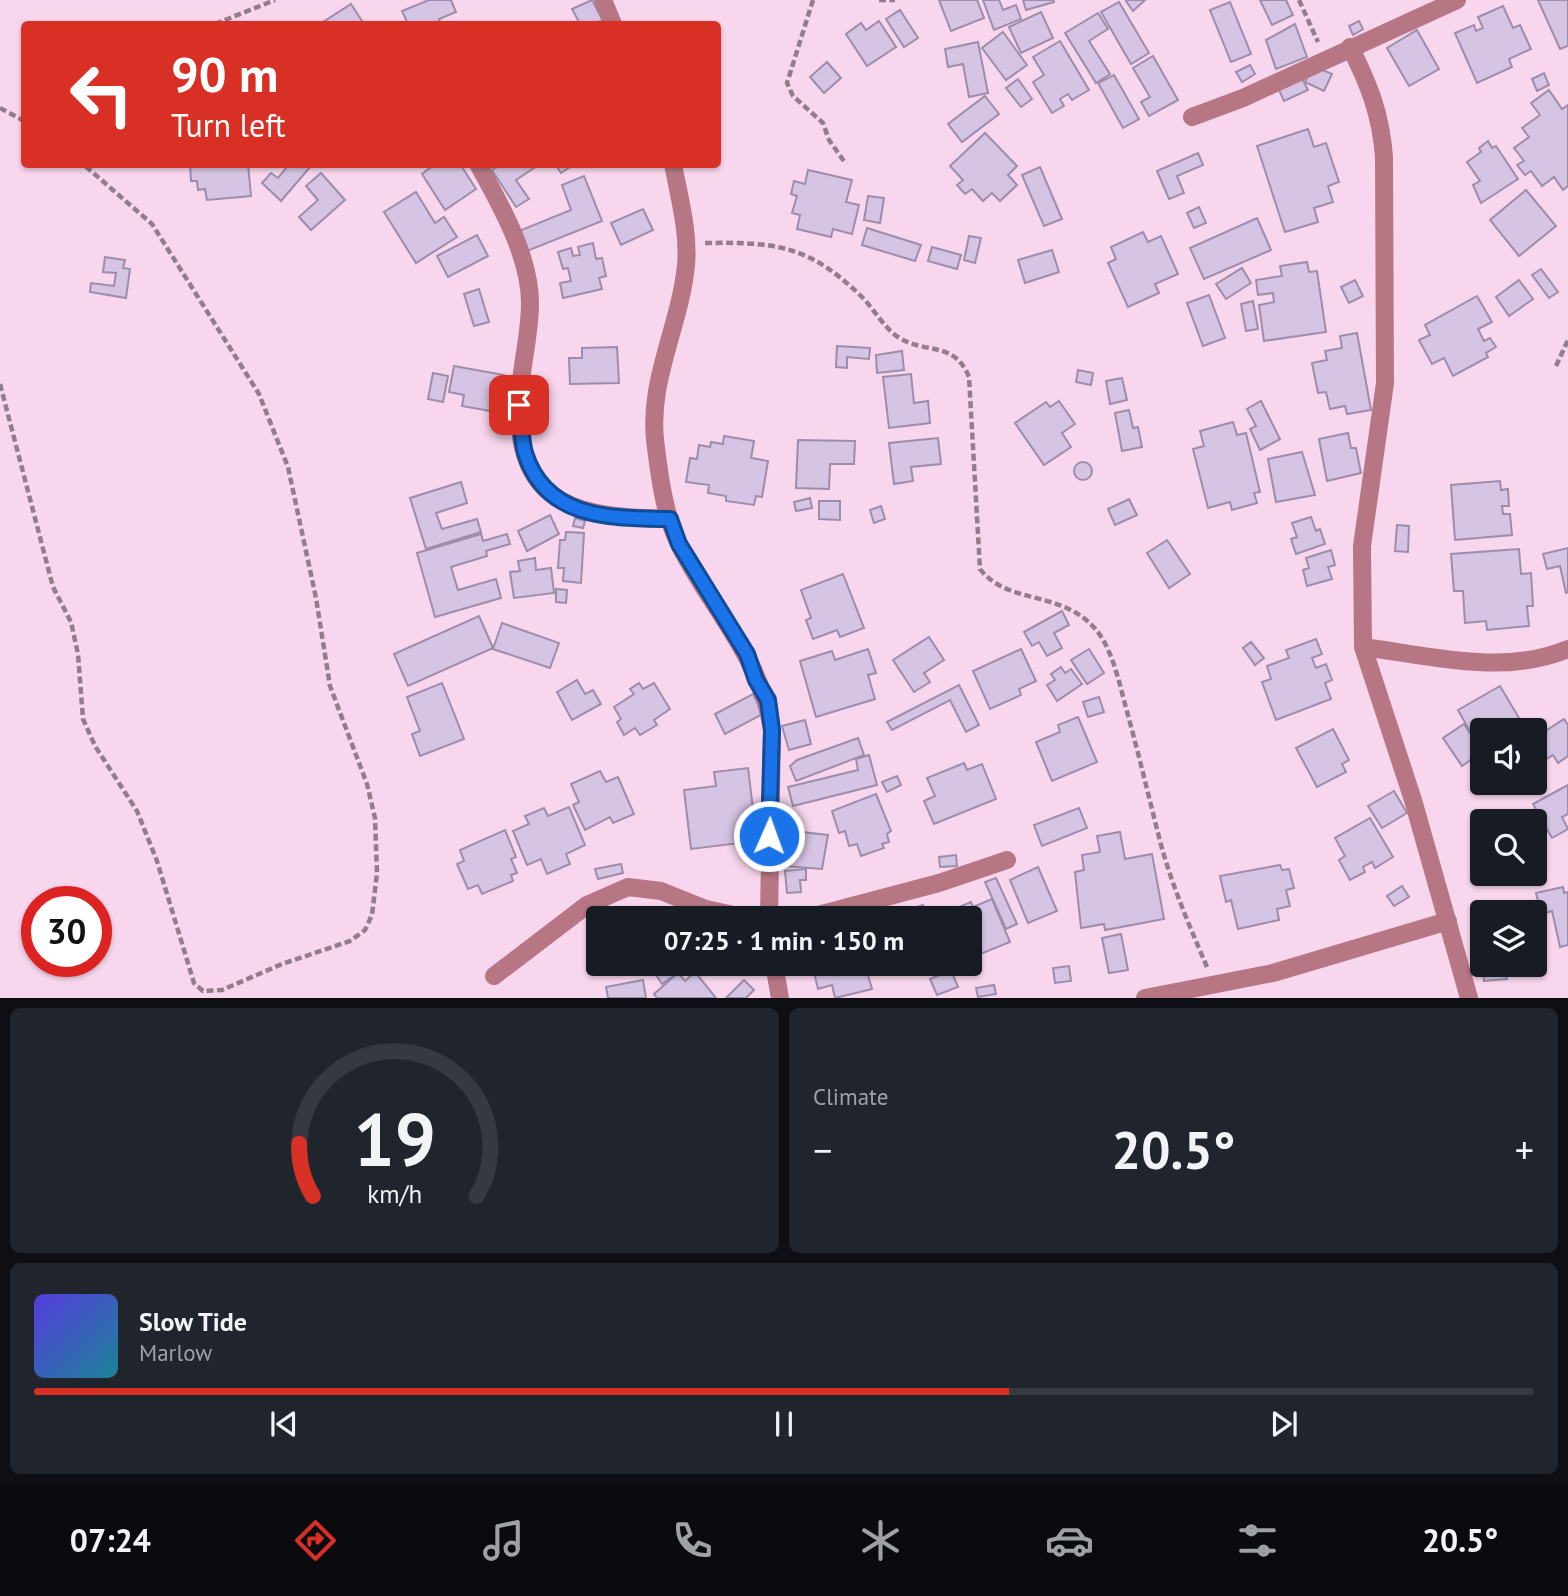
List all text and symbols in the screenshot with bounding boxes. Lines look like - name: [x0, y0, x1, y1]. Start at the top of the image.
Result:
- text: 90 m: [171, 42, 278, 106]
- icon: left: [56, 49, 147, 140]
- text: Turn left: [171, 104, 286, 146]
- pin: [489, 375, 549, 435]
- icon: arrive: [500, 386, 538, 424]
- map controls: [1470, 718, 1547, 977]
- button: sound: [1470, 718, 1547, 795]
- position arrow: [732, 799, 806, 873]
- button: search: [1470, 809, 1547, 886]
- speed limit sign: 30: [21, 886, 112, 977]
- button: layers: [1470, 900, 1547, 977]
- text: 07:25 · 1 min · 150 m: [664, 924, 904, 957]
- text: Climate: [813, 1082, 888, 1111]
- text: 19: [353, 1093, 436, 1187]
- text: 20.5°: [1112, 1116, 1235, 1183]
- text: −: [813, 1125, 832, 1174]
- text: +: [1515, 1125, 1534, 1174]
- text: km/h: [367, 1178, 422, 1210]
- text: Slow Tide: [139, 1305, 247, 1338]
- text: Marlow: [139, 1338, 212, 1367]
- icon: previous: [265, 1405, 303, 1443]
- icon: pause: [765, 1405, 803, 1443]
- icon: next: [1265, 1405, 1303, 1443]
- icon: directions: [291, 1516, 340, 1565]
- icon: music: [479, 1516, 528, 1565]
- icon: phone: [668, 1516, 717, 1565]
- icon: climate: [856, 1516, 905, 1565]
- icon: car: [1045, 1516, 1094, 1565]
- icon: filters: [1233, 1516, 1282, 1565]
- text: 07:24: [70, 1519, 151, 1561]
- text: 20.5°: [1422, 1519, 1498, 1561]

